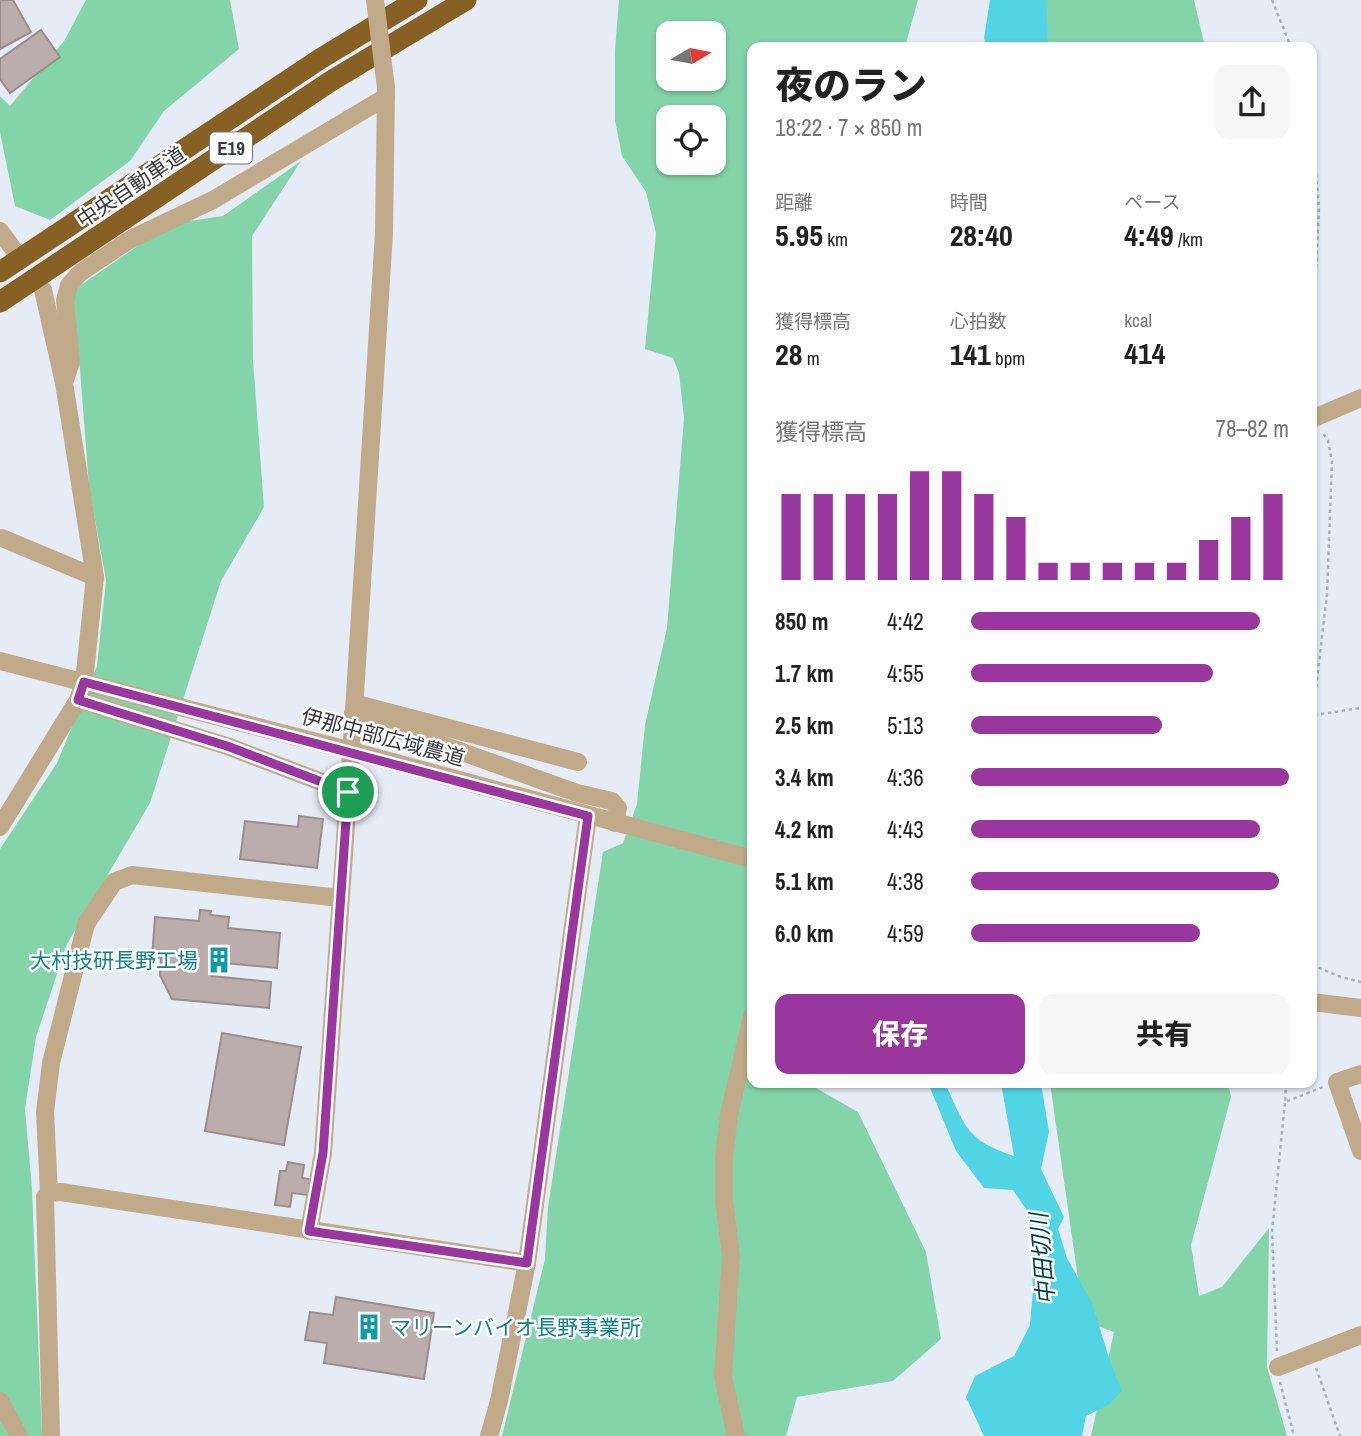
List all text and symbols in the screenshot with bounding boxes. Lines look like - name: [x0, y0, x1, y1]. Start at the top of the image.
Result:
- north arrow: [656, 21, 726, 91]
- map controls: [656, 21, 726, 175]
- text: 夜のラン: [775, 60, 927, 111]
- button: share: [1215, 65, 1289, 139]
- button: locate: [656, 105, 726, 175]
- text: 18:22 · 7 × 850 m: [775, 112, 922, 143]
- road number: E19: [210, 132, 252, 164]
- street label: 中央自動車道: [71, 140, 191, 234]
- text: 距離: [775, 189, 813, 215]
- text: 時間: [950, 189, 988, 215]
- text: ペース: [1124, 189, 1180, 215]
- text: 5.95: [775, 215, 823, 255]
- text: 28:40: [950, 215, 1013, 255]
- text: 4:49: [1124, 215, 1174, 255]
- text: km: [823, 226, 848, 252]
- text: /km: [1174, 226, 1203, 252]
- text: kcal: [1124, 307, 1152, 333]
- text: 獲得標高: [775, 308, 851, 334]
- text: 心拍数: [950, 308, 1007, 334]
- text: 414: [1124, 333, 1165, 373]
- text: 28: [775, 334, 802, 374]
- text: 141: [950, 334, 991, 374]
- text: m: [802, 345, 820, 371]
- text: bpm: [991, 345, 1025, 371]
- text: 78–82 m: [1216, 413, 1289, 444]
- text: 獲得標高: [775, 416, 867, 447]
- text: 850 m: [775, 606, 828, 637]
- text: 4:42: [887, 606, 924, 637]
- text: 1.7 km: [775, 658, 834, 689]
- text: 4:55: [887, 658, 924, 689]
- street label: 伊那中部広域農道: [298, 701, 468, 773]
- text: 2.5 km: [775, 710, 834, 741]
- text: 5:13: [887, 710, 924, 741]
- pin: [318, 762, 378, 822]
- text: 3.4 km: [775, 762, 834, 793]
- text: 4:36: [887, 762, 924, 793]
- icon: arrive: [329, 773, 367, 811]
- text: 4.2 km: [775, 814, 834, 845]
- text: 4:43: [887, 814, 924, 845]
- text: 5.1 km: [775, 866, 834, 897]
- text: 4:38: [887, 866, 924, 897]
- text: 6.0 km: [775, 918, 834, 949]
- text: 4:59: [887, 918, 924, 949]
- building icon: 大村技研長野工場: [204, 945, 234, 975]
- place label: 大村技研長野工場: [30, 946, 198, 975]
- button: 保存: [775, 994, 1025, 1074]
- button: 共有: [1039, 994, 1289, 1074]
- water label: 中田切川: [1022, 1209, 1061, 1306]
- building icon: マリーンバイオ長野事業所: [354, 1312, 384, 1342]
- place label: マリーンバイオ長野事業所: [390, 1313, 641, 1342]

